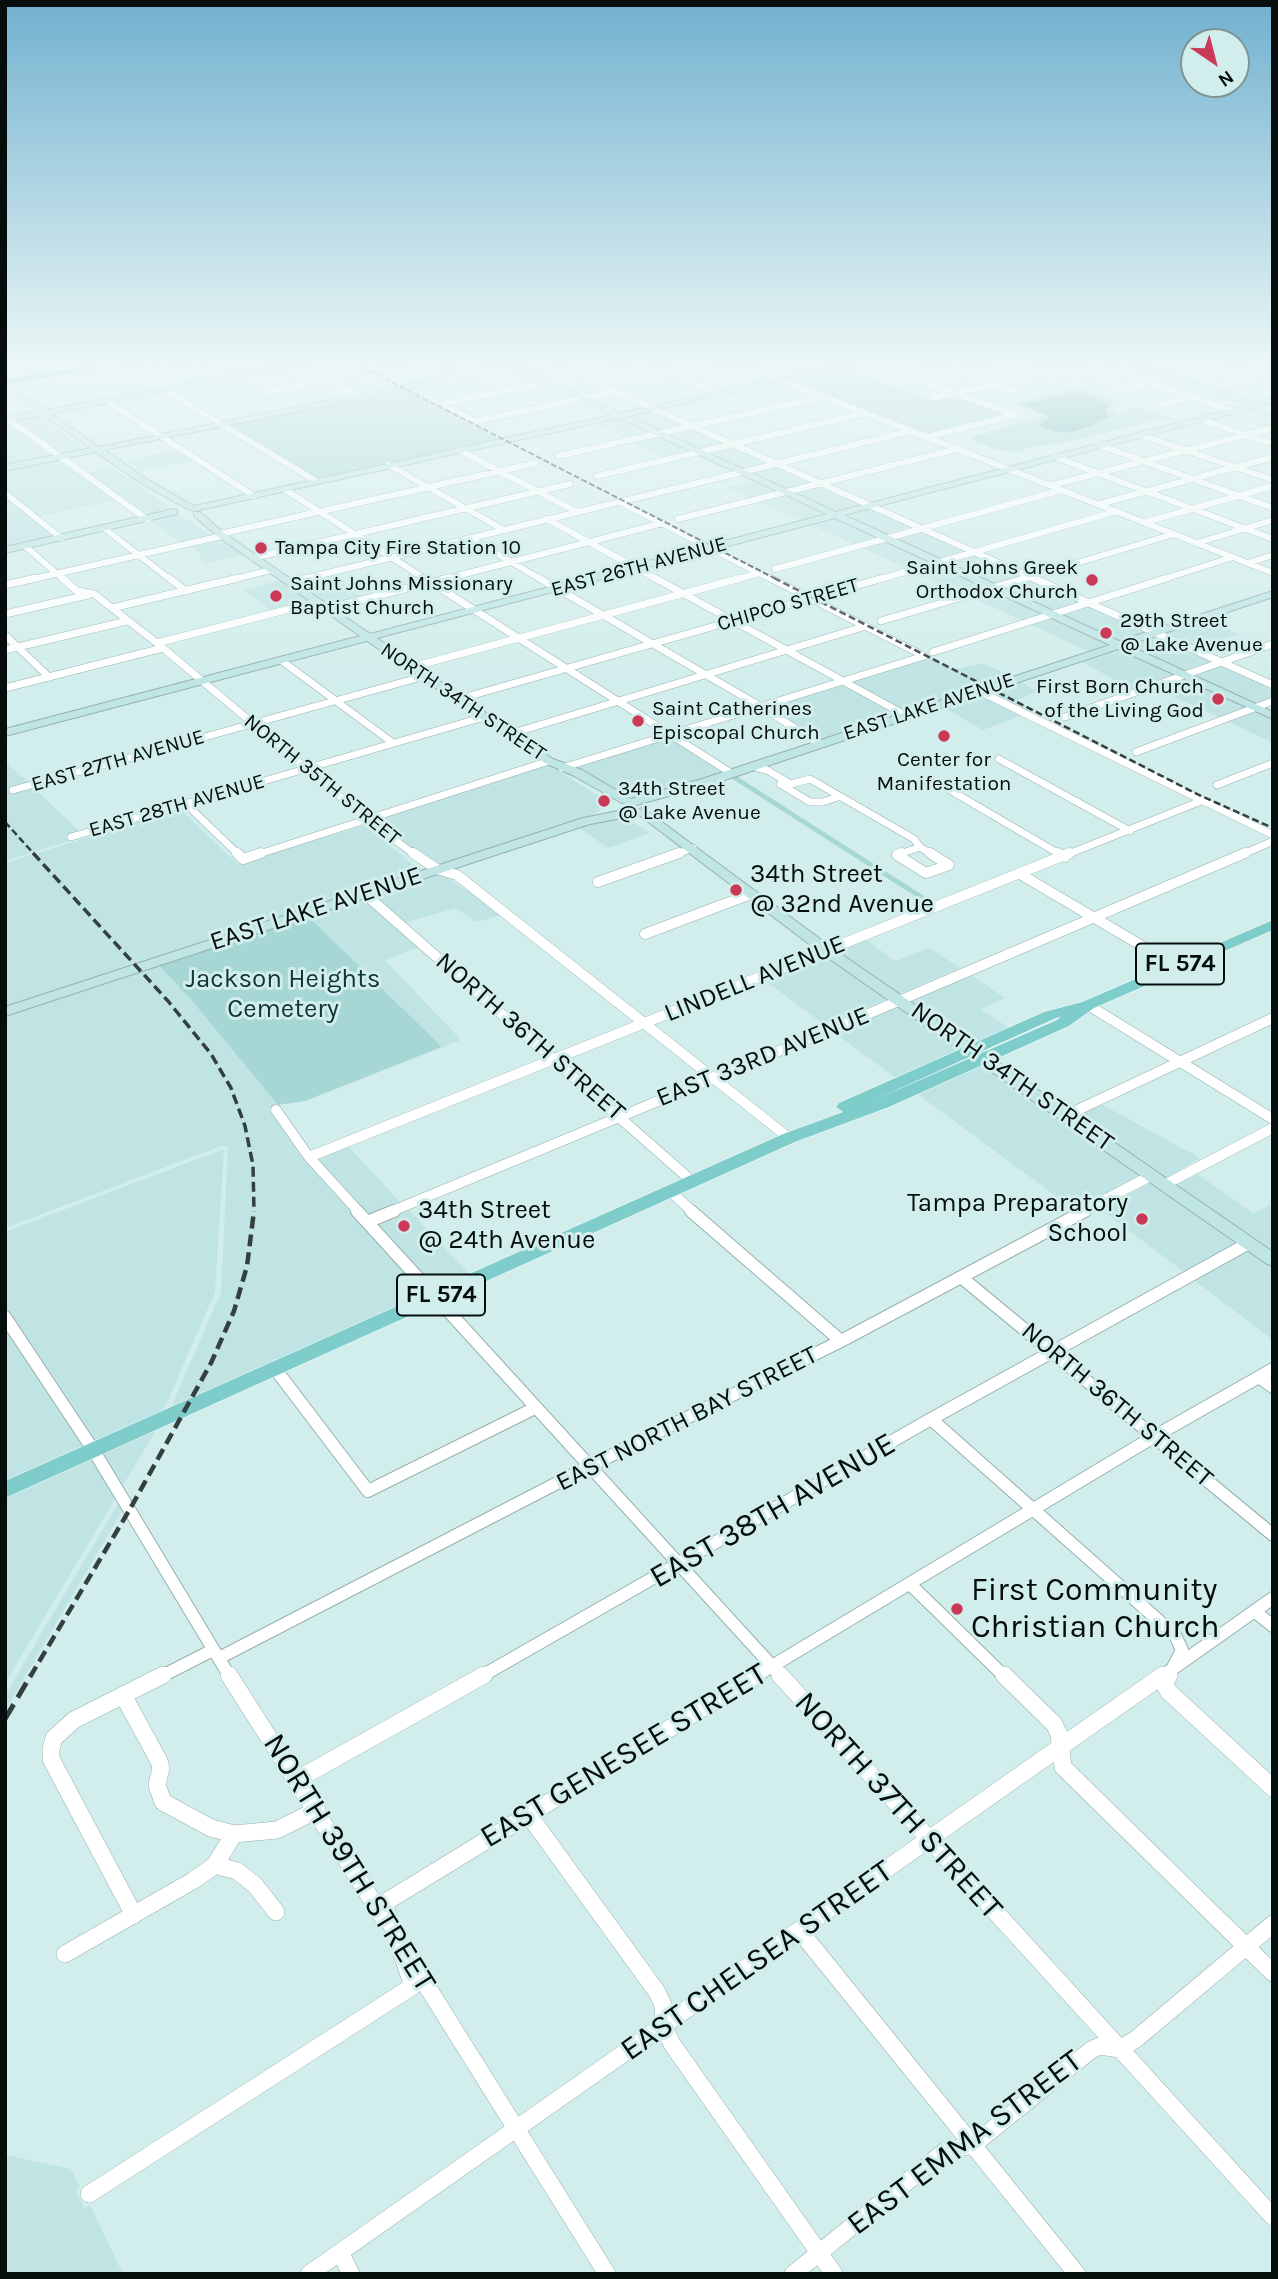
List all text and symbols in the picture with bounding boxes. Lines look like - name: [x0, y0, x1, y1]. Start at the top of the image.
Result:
- north arrow: [1180, 28, 1250, 98]
- text: N: [1214, 66, 1238, 91]
- street label: EAST 26TH AVENUE: [548, 531, 730, 603]
- place label: Tampa City Fire Station 10: [275, 535, 521, 561]
- marker: Tampa City Fire Station 10: [253, 540, 269, 556]
- place label: Saint Johns Greek Orthodox Church: [906, 555, 1078, 605]
- place label: Saint Johns Missionary Baptist Church: [290, 571, 513, 621]
- marker: Saint Johns Greek Orthodox Church: [1084, 572, 1100, 588]
- street label: CHIPCO STREET: [714, 573, 862, 637]
- marker: Saint Johns Missionary Baptist Church: [268, 588, 284, 604]
- place label: 29th Street @ Lake Avenue: [1120, 608, 1263, 658]
- marker: 29th Street @ Lake Avenue: [1098, 625, 1114, 641]
- street label: NORTH 34TH STREET: [375, 637, 551, 767]
- street label: EAST LAKE AVENUE: [840, 667, 1018, 747]
- place label: First Born Church of the Living God: [1036, 674, 1204, 724]
- marker: First Born Church of the Living God: [1210, 691, 1226, 707]
- place label: Saint Catherines Episcopal Church: [652, 696, 820, 746]
- street label: NORTH 35TH STREET: [239, 709, 405, 851]
- marker: Saint Catherines Episcopal Church: [630, 713, 646, 729]
- street label: EAST 27TH AVENUE: [29, 724, 207, 798]
- marker: Center for Manifestation: [936, 728, 952, 744]
- place label: Center for Manifestation: [876, 747, 1012, 797]
- street label: EAST 28TH AVENUE: [86, 769, 268, 843]
- place label: 34th Street @ Lake Avenue: [618, 776, 761, 826]
- marker: 34th Street @ Lake Avenue: [596, 793, 612, 809]
- place label: 34th Street @ 32nd Avenue: [750, 859, 934, 920]
- street label: EAST LAKE AVENUE: [206, 860, 426, 958]
- marker: 34th Street @ 32nd Avenue: [728, 882, 744, 898]
- street label: LINDELL AVENUE: [660, 929, 850, 1029]
- road number: FL 574: [1136, 944, 1224, 984]
- street label: NORTH 36TH STREET: [429, 946, 631, 1128]
- park label: Jackson Heights Cemetery: [186, 964, 380, 1026]
- street label: NORTH 34TH STREET: [905, 995, 1119, 1159]
- street label: EAST 33RD AVENUE: [652, 1000, 874, 1114]
- place label: Tampa Preparatory School: [907, 1188, 1128, 1250]
- place label: 34th Street @ 24th Avenue: [418, 1195, 595, 1256]
- marker: Tampa Preparatory School: [1134, 1211, 1150, 1227]
- marker: 34th Street @ 24th Avenue: [396, 1218, 412, 1234]
- road number: FL 574: [397, 1274, 485, 1316]
- street label: NORTH 36TH STREET: [1015, 1316, 1219, 1494]
- street label: EAST NORTH BAY STREET: [551, 1339, 823, 1499]
- street label: EAST 38TH AVENUE: [643, 1425, 903, 1597]
- place label: First Community Christian Church: [971, 1572, 1220, 1647]
- marker: First Community Christian Church: [949, 1601, 965, 1617]
- street label: EAST GENESEE STREET: [474, 1655, 774, 1857]
- street label: NORTH 37TH STREET: [786, 1684, 1010, 1928]
- street label: NORTH 39TH STREET: [254, 1727, 444, 1999]
- street label: EAST CHELSEA STREET: [613, 1852, 901, 2070]
- street label: EAST EMMA STREET: [840, 2042, 1090, 2244]

